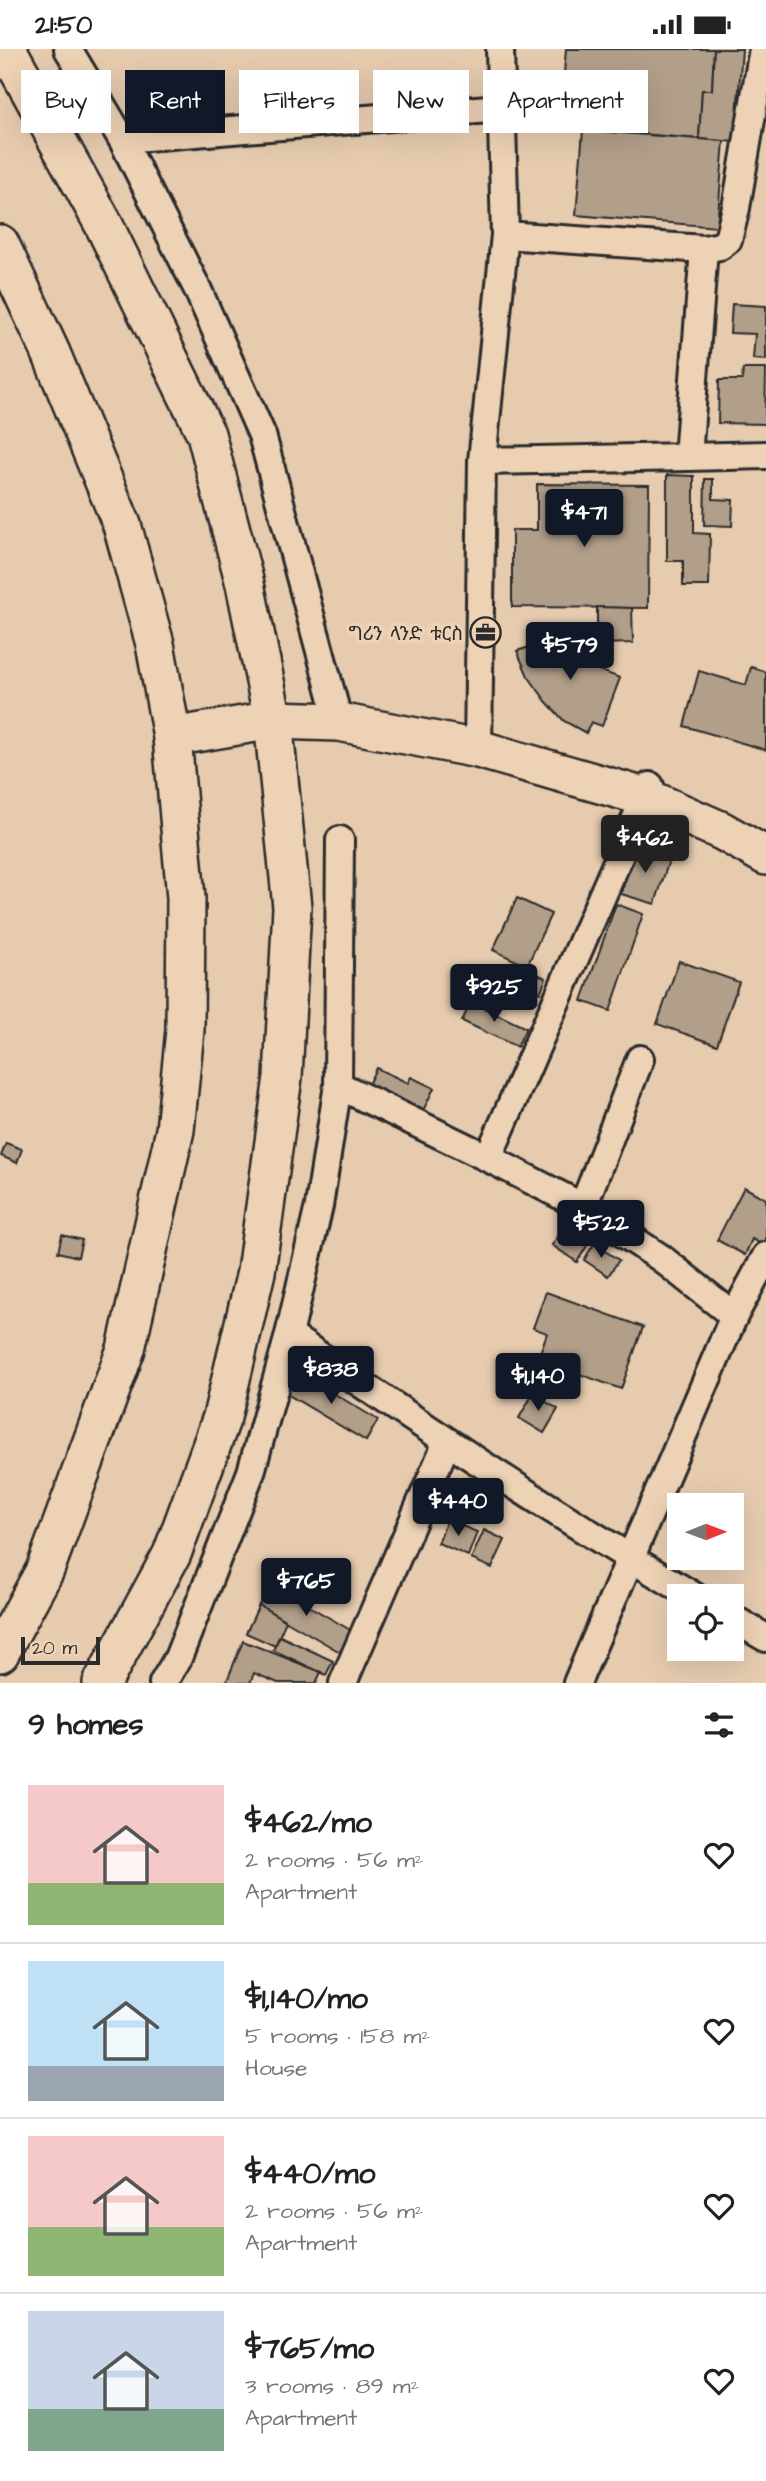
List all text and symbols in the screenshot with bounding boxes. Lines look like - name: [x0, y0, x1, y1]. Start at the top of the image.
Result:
- text: 21:50: [35, 7, 92, 43]
- chip: Buy: [21, 70, 111, 133]
- chip: Rent: [125, 70, 225, 133]
- chip: Filters: [239, 70, 359, 133]
- chip: New: [373, 70, 469, 133]
- chip: Apartment: [483, 70, 648, 133]
- pin: $471: [543, 489, 625, 549]
- text: $471: [561, 496, 607, 528]
- office icon: ግሪን ላንድ ቱርስ: [469, 616, 503, 650]
- place label: ግሪን ላንድ ቱርስ: [349, 621, 463, 648]
- pin: $579: [529, 623, 611, 682]
- text: $579: [542, 629, 598, 661]
- pin: $462: [604, 815, 686, 875]
- text: $462: [617, 822, 673, 854]
- pin: $925: [453, 965, 535, 1024]
- text: $925: [466, 971, 522, 1003]
- pin: $522: [560, 1201, 642, 1260]
- text: $522: [573, 1207, 629, 1239]
- pin: $838: [290, 1347, 372, 1406]
- text: $838: [304, 1353, 358, 1385]
- pin: $1,140: [481, 1353, 595, 1413]
- text: $1,140: [512, 1360, 564, 1392]
- pin: $440: [417, 1479, 499, 1538]
- text: $440: [429, 1485, 487, 1517]
- north arrow: [667, 1493, 744, 1570]
- map controls: [667, 1493, 744, 1661]
- pin: $765: [265, 1559, 347, 1618]
- text: $765: [277, 1565, 335, 1597]
- button: locate: [667, 1584, 744, 1661]
- scale bar: [21, 1634, 100, 1666]
- text: 20 m: [32, 1635, 77, 1662]
- text: 9 homes: [28, 1704, 143, 1746]
- icon: filters: [700, 1706, 738, 1744]
- text: $462/mo: [245, 1802, 372, 1844]
- icon: home: [84, 1813, 168, 1897]
- icon: heart: [700, 1836, 738, 1874]
- text: 2 rooms · 56 m²: [245, 1844, 423, 1876]
- text: Apartment: [245, 1876, 357, 1908]
- text: $1,140/mo: [245, 1978, 368, 2020]
- icon: home: [84, 1989, 168, 2073]
- icon: heart: [700, 2012, 738, 2050]
- text: 5 rooms · 158 m²: [245, 2020, 430, 2052]
- text: House: [245, 2052, 308, 2084]
- text: $440/mo: [245, 2153, 375, 2195]
- icon: home: [84, 2164, 168, 2248]
- icon: heart: [700, 2187, 738, 2225]
- text: 2 rooms · 56 m²: [245, 2195, 423, 2227]
- text: Apartment: [245, 2227, 357, 2259]
- text: $765/mo: [245, 2328, 374, 2370]
- icon: home: [84, 2339, 168, 2423]
- icon: heart: [700, 2362, 738, 2400]
- text: 3 rooms · 89 m²: [245, 2370, 419, 2402]
- text: Apartment: [245, 2402, 357, 2434]

